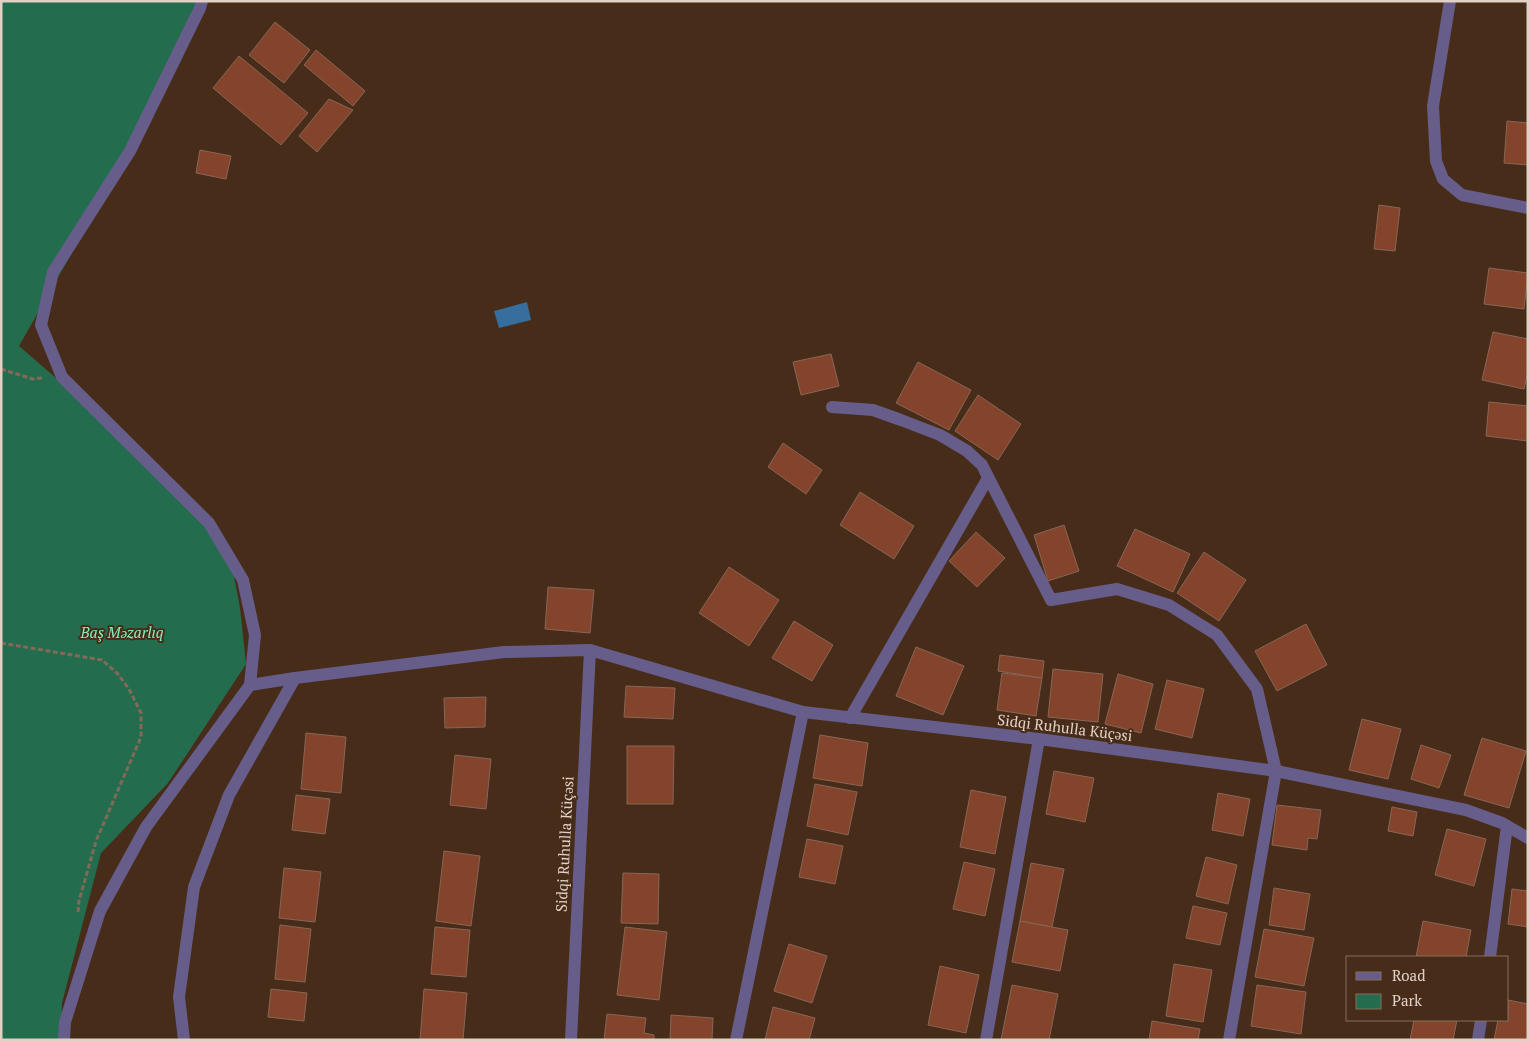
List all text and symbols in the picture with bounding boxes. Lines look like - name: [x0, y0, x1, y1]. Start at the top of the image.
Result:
- park label: Baş Məzarlıq: [80, 622, 164, 642]
- street label: Sidqi Ruhulla Küçəsi: [996, 709, 1134, 745]
- street label: Sidqi Ruhulla Küçəsi: [550, 776, 578, 912]
- legend: [1346, 956, 1509, 1021]
- text: Road: [1392, 965, 1425, 985]
- text: Park: [1392, 990, 1422, 1010]

